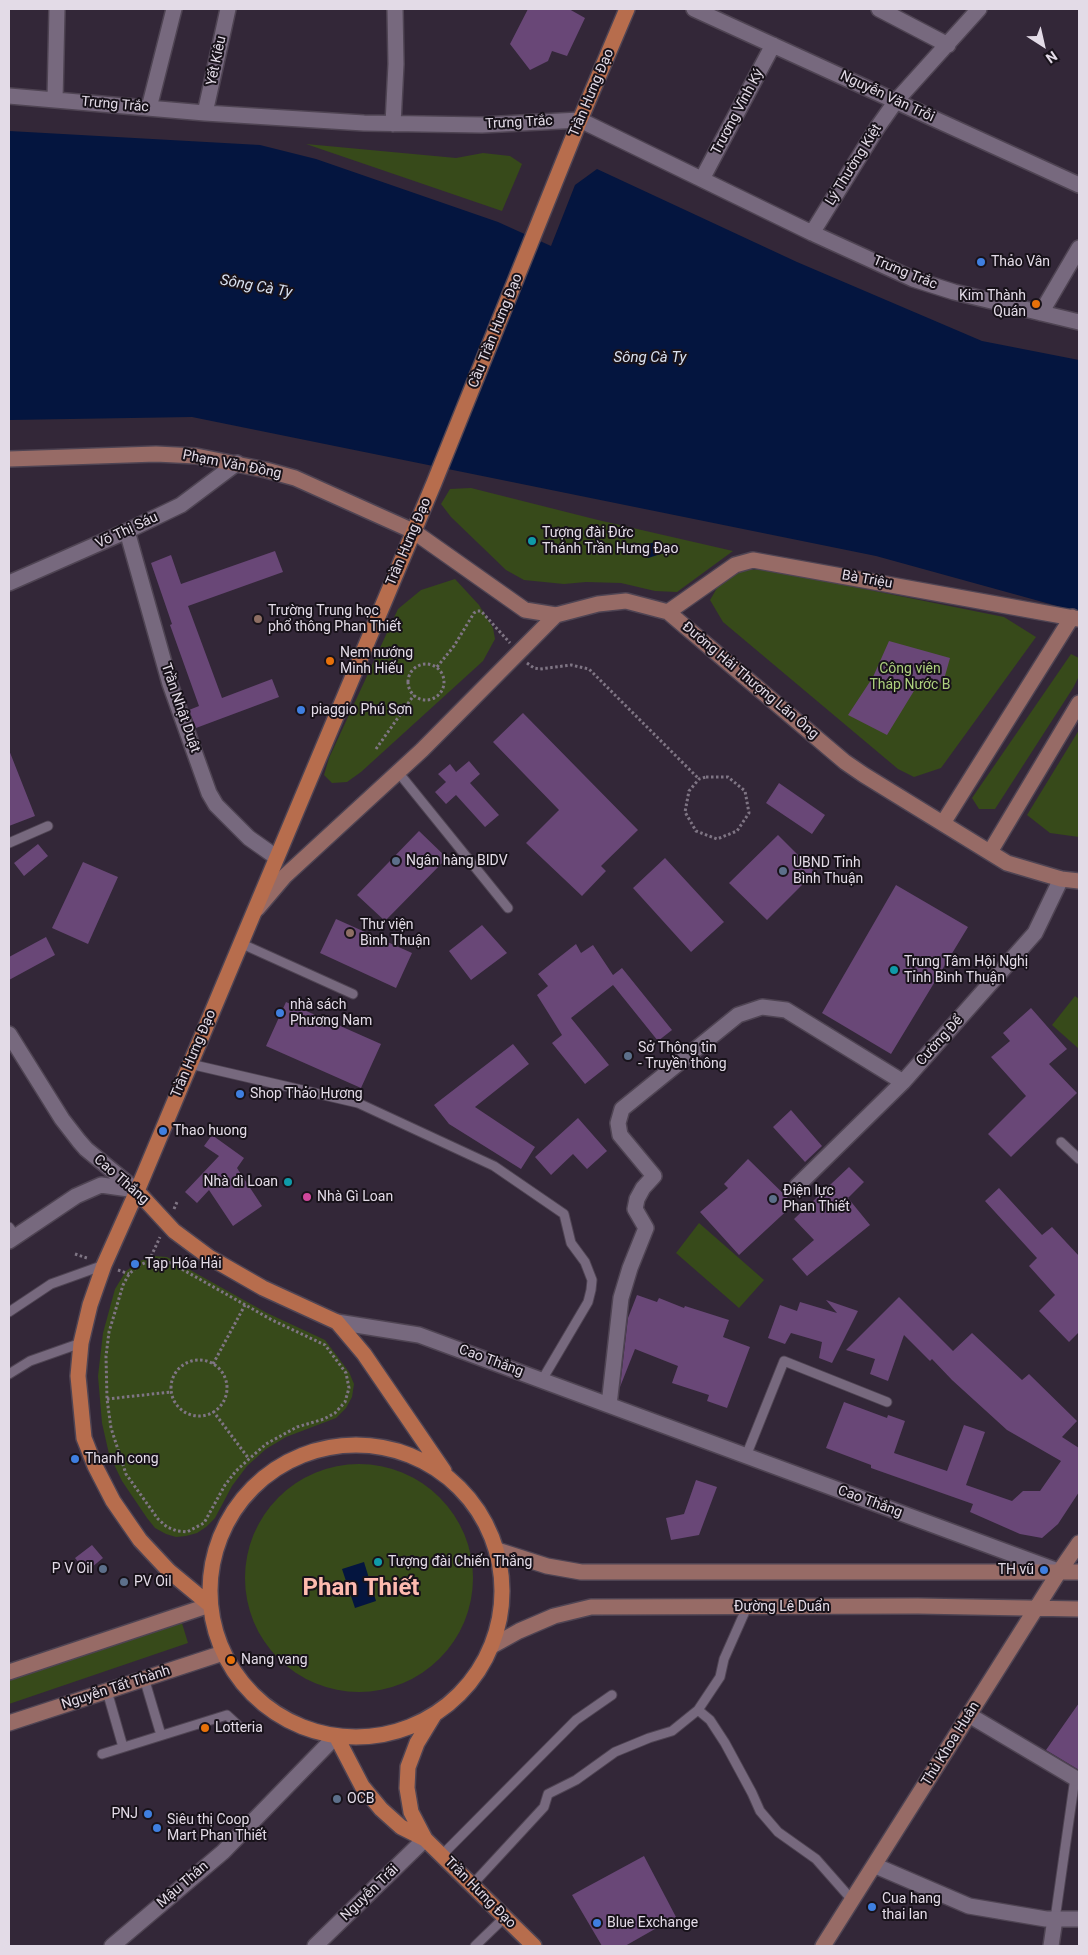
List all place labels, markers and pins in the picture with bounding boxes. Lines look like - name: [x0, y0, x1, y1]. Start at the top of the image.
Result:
- place label: Thảo Vân: [991, 254, 1050, 270]
- marker: Thảo Vân: [975, 256, 987, 268]
- place label: Kim Thành Quán: [959, 288, 1026, 321]
- marker: Kim Thành Quán: [1030, 298, 1042, 310]
- place label: Tượng đài Đức Thánh Trần Hưng Đạo: [542, 525, 678, 558]
- marker: Tượng đài Đức Thánh Trần Hưng Đạo: [526, 535, 538, 547]
- place label: Trường Trung học phổ thông Phan Thiết: [268, 603, 401, 636]
- marker: Trường Trung học phổ thông Phan Thiết: [252, 613, 264, 625]
- place label: Nem nướng Minh Hiếu: [340, 645, 413, 678]
- marker: Nem nướng Minh Hiếu: [324, 655, 336, 667]
- place label: piaggio Phú Sơn: [311, 702, 412, 718]
- marker: piaggio Phú Sơn: [295, 704, 307, 716]
- place label: Ngân hàng BIDV: [406, 853, 508, 869]
- marker: Ngân hàng BIDV: [390, 855, 402, 867]
- place label: UBND Tỉnh Bình Thuận: [793, 855, 863, 888]
- marker: UBND Tỉnh Bình Thuận: [777, 865, 789, 877]
- place label: Thư viện Bình Thuận: [360, 917, 430, 950]
- marker: Thư viện Bình Thuận: [344, 927, 356, 939]
- place label: Trung Tâm Hội Nghị Tỉnh Bình Thuận: [904, 954, 1028, 986]
- marker: Trung Tâm Hội Nghị Tỉnh Bình Thuận: [888, 964, 900, 976]
- place label: nhà sách Phương Nam: [290, 997, 372, 1030]
- marker: nhà sách Phương Nam: [274, 1007, 286, 1019]
- place label: Sở Thông tin - Truyền thông: [638, 1040, 727, 1072]
- marker: Sở Thông tin - Truyền thông: [622, 1050, 634, 1062]
- place label: Shop Thảo Hương: [250, 1086, 363, 1102]
- marker: Shop Thảo Hương: [234, 1088, 246, 1100]
- place label: Thao huong: [173, 1123, 247, 1139]
- marker: Thao huong: [157, 1125, 169, 1137]
- place label: Nhà dì Loan: [204, 1174, 278, 1190]
- marker: Nhà dì Loan: [282, 1176, 294, 1188]
- place label: Điện lực Phan Thiết: [783, 1183, 850, 1216]
- place label: Nhà Gì Loan: [317, 1189, 393, 1205]
- marker: Nhà Gì Loan: [301, 1191, 313, 1203]
- marker: Điện lực Phan Thiết: [767, 1193, 779, 1205]
- place label: Tạp Hóa Hải: [145, 1256, 222, 1272]
- marker: Tạp Hóa Hải: [129, 1258, 141, 1270]
- place label: Thanh cong: [85, 1451, 158, 1467]
- marker: Thanh cong: [69, 1453, 81, 1465]
- place label: Tượng đài Chiến Thắng: [388, 1554, 532, 1570]
- marker: Tượng đài Chiến Thắng: [372, 1556, 384, 1568]
- place label: P V Oil: [52, 1561, 93, 1577]
- place label: TH vũ: [998, 1562, 1034, 1578]
- marker: P V Oil: [97, 1563, 109, 1575]
- marker: TH vũ: [1038, 1564, 1050, 1576]
- place label: PV Oil: [134, 1574, 172, 1590]
- marker: PV Oil: [118, 1576, 130, 1588]
- place label: Nang vang: [241, 1652, 308, 1668]
- marker: Nang vang: [225, 1654, 237, 1666]
- place label: Lotteria: [215, 1720, 263, 1736]
- marker: Lotteria: [199, 1722, 211, 1734]
- place label: OCB: [347, 1791, 374, 1807]
- marker: OCB: [331, 1793, 343, 1805]
- place label: PNJ: [111, 1806, 138, 1822]
- marker: PNJ: [142, 1808, 154, 1820]
- place label: Siêu thị Coop Mart Phan Thiết: [167, 1812, 267, 1844]
- marker: Siêu thị Coop Mart Phan Thiết: [151, 1822, 163, 1834]
- place label: Cua hang thai lan: [882, 1891, 941, 1924]
- marker: Cua hang thai lan: [866, 1901, 878, 1913]
- place label: Blue Exchange: [607, 1915, 698, 1931]
- marker: Blue Exchange: [591, 1917, 603, 1929]

